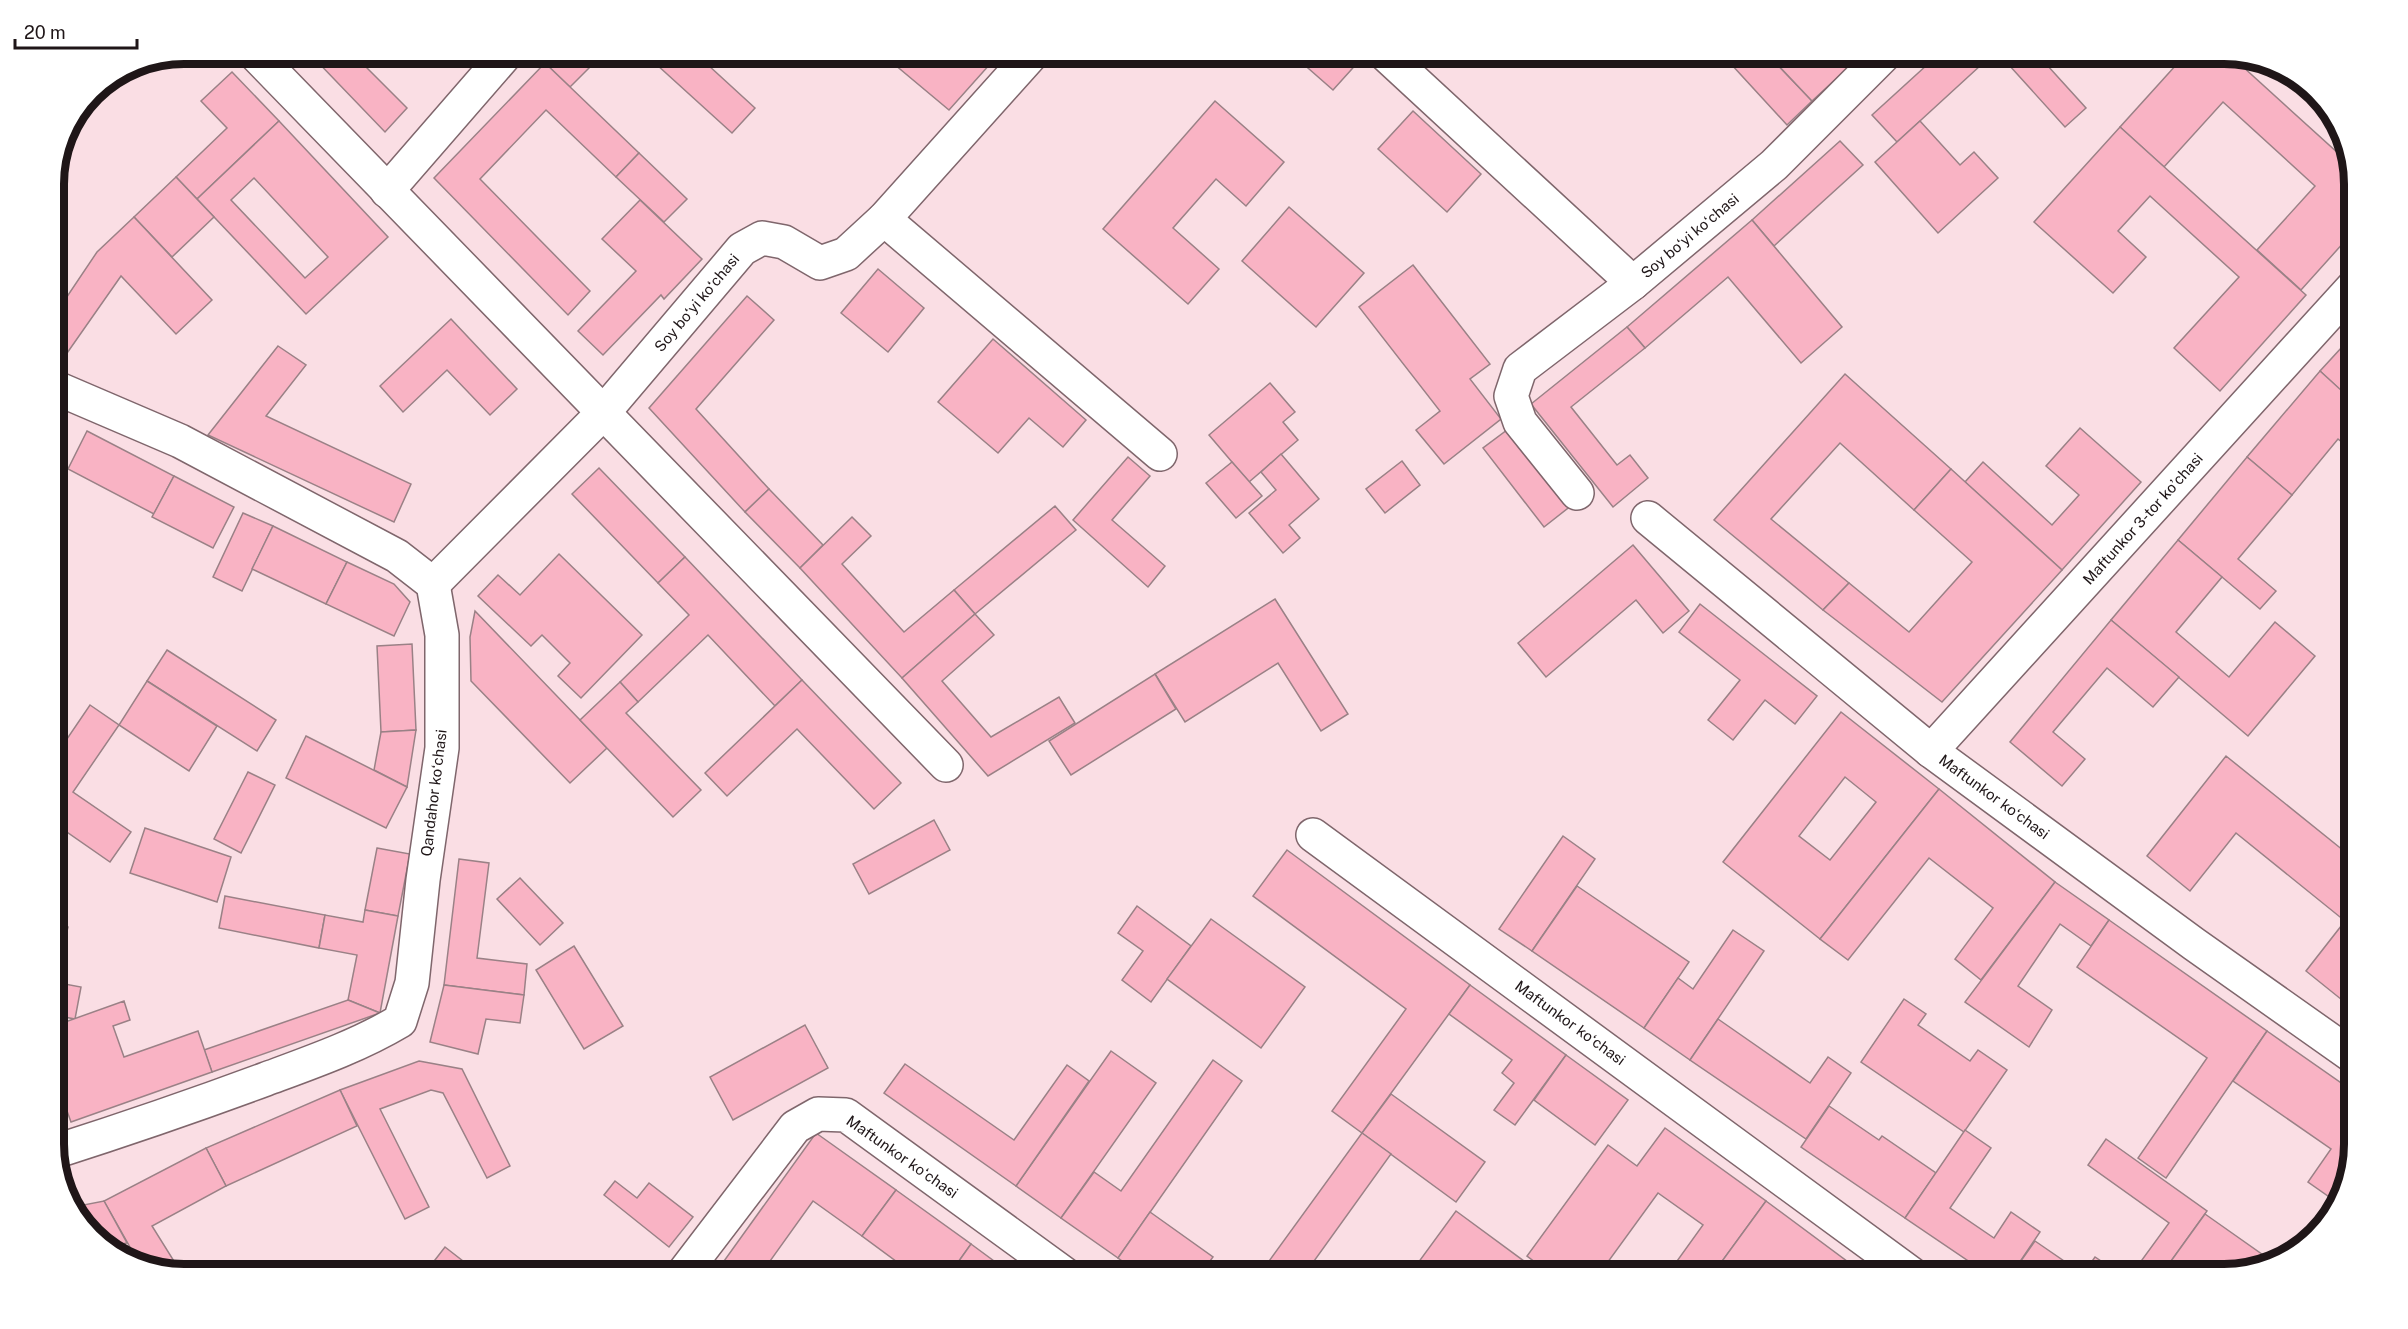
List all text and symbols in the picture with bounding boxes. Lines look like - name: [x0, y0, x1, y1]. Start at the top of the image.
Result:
- scale bar: [15, 12, 136, 50]
- text: 20 m: [24, 22, 66, 43]
- street label: Soy boʻyi koʻchasi: [1637, 190, 1742, 281]
- street label: Soy boʻyi koʻchasi: [651, 250, 742, 355]
- street label: Maftunkor 3-tor koʼchasi: [2079, 450, 2206, 588]
- street label: Qandahor koʻchasi: [417, 728, 450, 857]
- street label: Maftunkor koʻchasi: [1936, 751, 2053, 842]
- street label: Maftunkor koʻchasi: [1512, 977, 1629, 1068]
- street label: Maftunkor koʻchasi: [843, 1112, 961, 1201]

